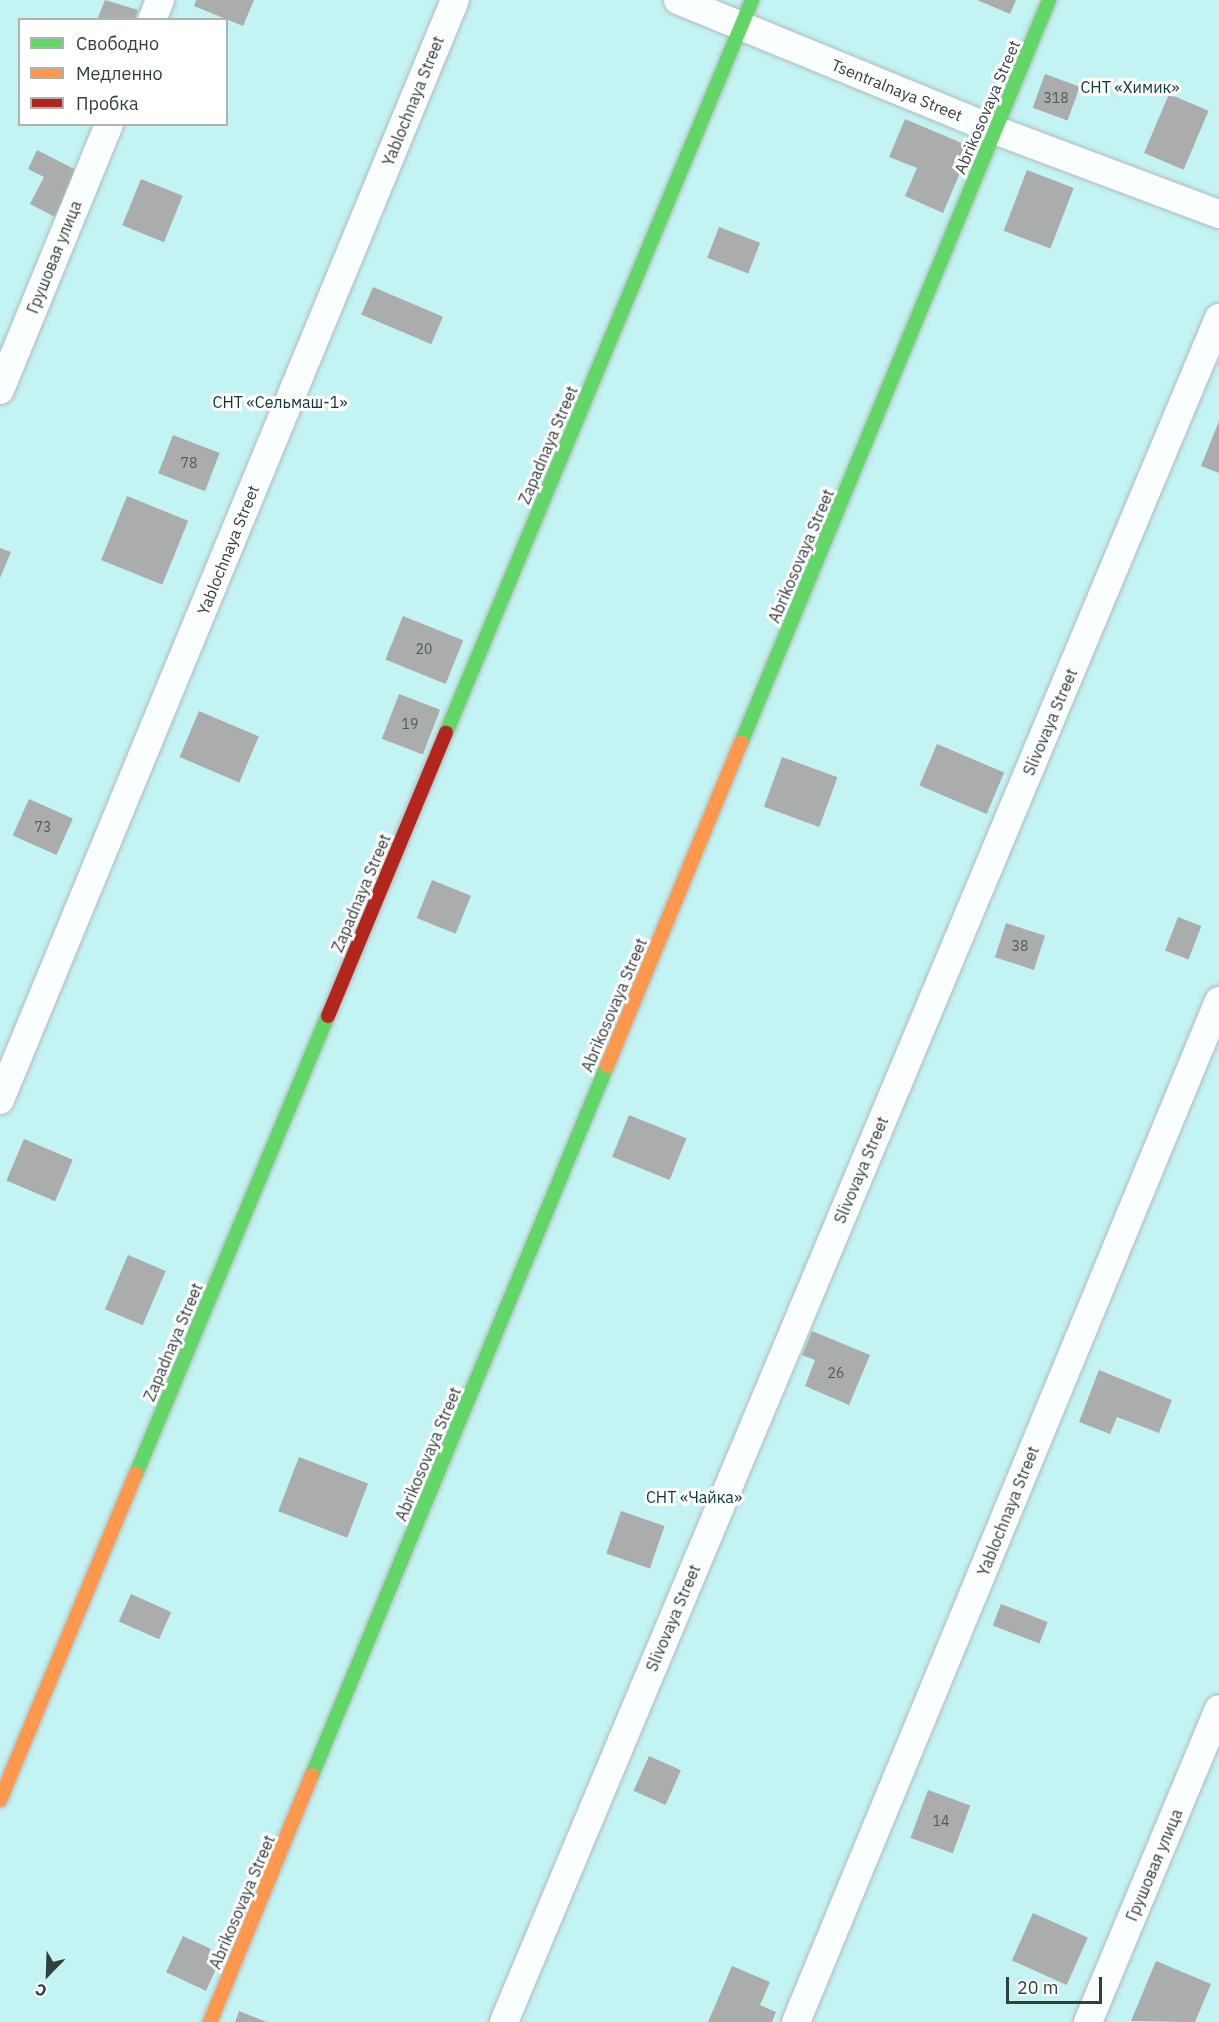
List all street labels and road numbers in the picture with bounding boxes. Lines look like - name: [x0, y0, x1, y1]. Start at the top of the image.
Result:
- street label: Yablochnaya Street: [378, 33, 448, 169]
- street label: Abrikosovaya Street: [950, 37, 1024, 177]
- street label: Tsentralnaya Street: [829, 55, 965, 125]
- street label: Грушовая улица: [23, 198, 85, 316]
- street label: Zapadnaya Street: [514, 383, 582, 507]
- street label: Yablochnaya Street: [193, 482, 263, 618]
- street label: Abrikosovaya Street: [764, 486, 838, 626]
- street label: Slivovaya Street: [1019, 666, 1081, 778]
- street label: Zapadnaya Street: [327, 831, 395, 955]
- street label: Abrikosovaya Street: [577, 935, 651, 1075]
- street label: Slivovaya Street: [830, 1114, 892, 1226]
- street label: Zapadnaya Street: [139, 1280, 207, 1404]
- street label: Abrikosovaya Street: [391, 1384, 465, 1524]
- street label: Yablochnaya Street: [973, 1443, 1043, 1579]
- street label: Slivovaya Street: [642, 1562, 704, 1674]
- street label: Грушовая улица: [1122, 1806, 1186, 1924]
- street label: Abrikosovaya Street: [205, 1832, 279, 1972]

